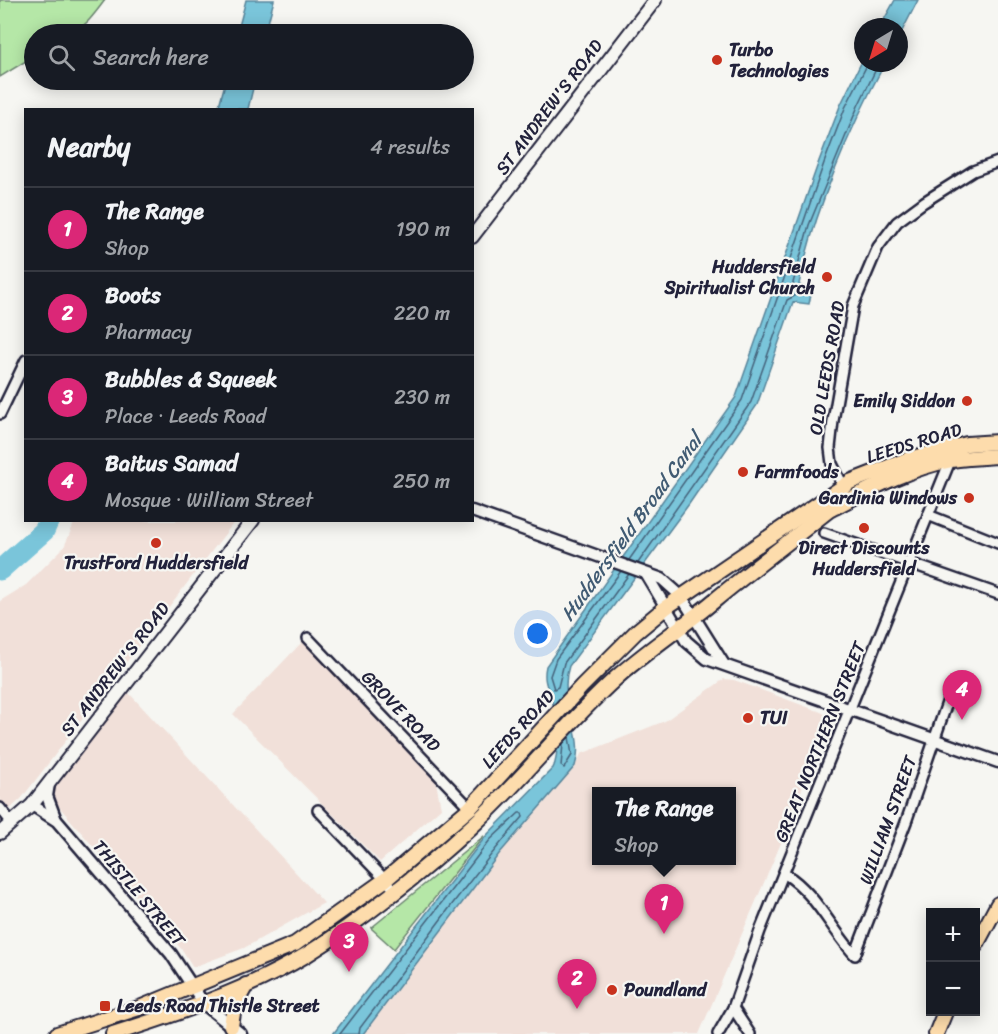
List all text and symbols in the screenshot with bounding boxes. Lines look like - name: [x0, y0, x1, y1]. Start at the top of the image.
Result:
- north arrow: [854, 18, 908, 72]
- search box: [24, 24, 474, 90]
- street label: ST ANDREW'S ROAD: [487, 32, 611, 182]
- place label: Turbo Technologies: [729, 34, 829, 87]
- text: Search here: [93, 38, 209, 77]
- icon: search: [45, 41, 78, 74]
- marker: Turbo Technologies: [710, 53, 724, 67]
- text: Nearby: [48, 124, 130, 170]
- text: 4 results: [370, 130, 450, 165]
- text: The Range: [105, 192, 204, 231]
- text: 1: [63, 212, 72, 247]
- text: 190 m: [396, 212, 450, 247]
- text: Shop: [105, 231, 149, 266]
- place label: Huddersfield Spiritualist Church: [664, 251, 817, 304]
- marker: Huddersfield Spiritualist Church: [820, 270, 834, 284]
- text: Boots: [105, 276, 161, 315]
- text: 2: [62, 296, 73, 331]
- text: 220 m: [394, 296, 450, 331]
- street label: OLD LEEDS ROAD: [799, 298, 855, 437]
- text: Pharmacy: [105, 315, 192, 350]
- text: Bubbles & Squeek: [105, 360, 278, 399]
- text: 3: [62, 380, 73, 415]
- text: 230 m: [394, 380, 450, 415]
- place label: Emily Siddon: [853, 385, 955, 417]
- marker: Emily Siddon: [960, 394, 974, 408]
- text: Place · Leeds Road: [105, 399, 266, 434]
- street label: LEEDS ROAD: [862, 413, 966, 473]
- water label: Huddersfield Broad Canal: [551, 422, 714, 629]
- text: Baitus Samad: [105, 444, 238, 483]
- place label: Farmfoods: [754, 456, 839, 488]
- text: 4: [61, 464, 74, 499]
- text: 250 m: [393, 464, 450, 499]
- marker: Farmfoods: [736, 465, 750, 479]
- place label: Gardinia Windows: [818, 482, 958, 514]
- text: Mosque · William Street: [105, 483, 313, 518]
- marker: Gardinia Windows: [962, 491, 976, 505]
- marker: Direct Discounts Huddersfield: [857, 521, 871, 535]
- place label: Direct Discounts Huddersfield: [799, 532, 930, 585]
- marker: TrustFord Huddersfield: [149, 536, 163, 550]
- place label: TrustFord Huddersfield: [64, 547, 250, 579]
- street label: ST ANDREW'S ROAD: [52, 594, 178, 743]
- your location: [523, 619, 552, 648]
- street label: GREAT NORTHERN STREET: [765, 636, 875, 847]
- street label: GROVE ROAD: [353, 662, 449, 760]
- pin: 4: [942, 670, 982, 720]
- street label: LEEDS ROAD: [473, 682, 563, 776]
- place label: TUI: [760, 702, 788, 734]
- marker: TUI: [741, 711, 755, 725]
- street label: WILLIAM STREET: [850, 750, 927, 889]
- popup: [592, 787, 736, 865]
- text: The Range: [615, 789, 713, 828]
- text: Shop: [615, 828, 658, 863]
- street label: THISTLE STREET: [84, 832, 194, 955]
- pin: 1: [644, 884, 684, 934]
- map controls: [926, 908, 980, 1016]
- button: +: [926, 908, 980, 962]
- pin: 3: [330, 922, 368, 972]
- pin: 2: [558, 960, 596, 1009]
- button: −: [926, 962, 980, 1016]
- place label: Poundland: [624, 974, 708, 1006]
- marker: Poundland: [605, 983, 619, 997]
- place label: Leeds Road Thistle Street: [117, 990, 320, 1022]
- marker: Leeds Road Thistle Street: [98, 999, 112, 1013]

